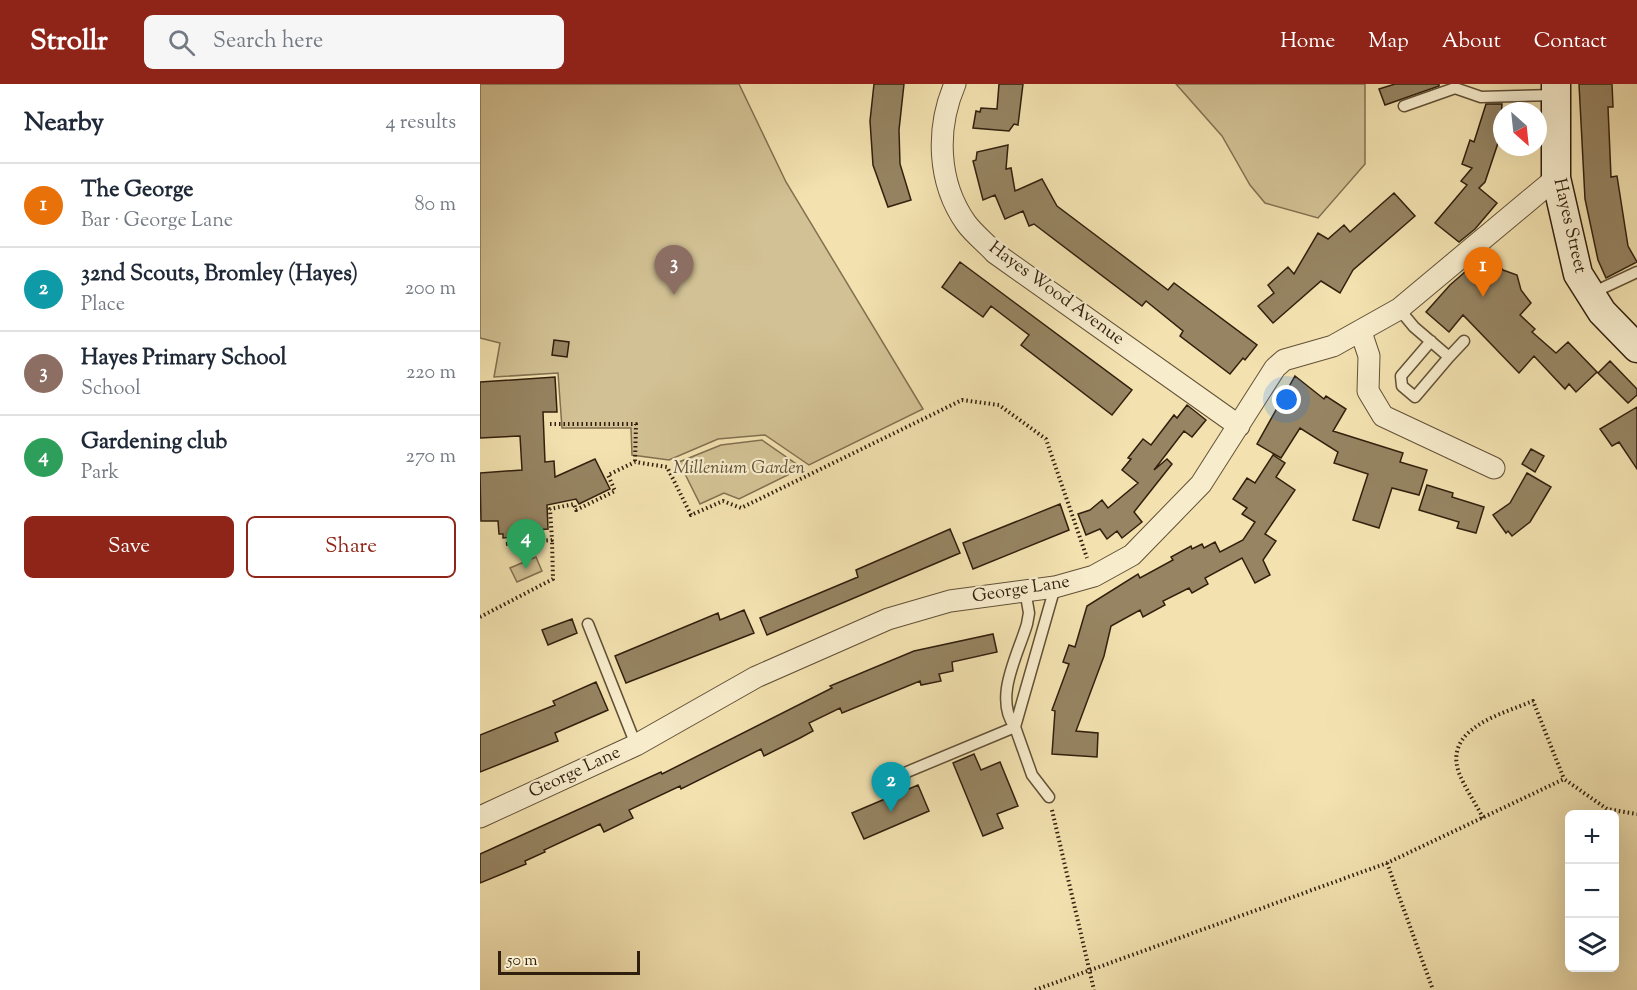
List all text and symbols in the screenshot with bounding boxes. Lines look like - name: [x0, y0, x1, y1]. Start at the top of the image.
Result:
- search box: [144, 15, 564, 69]
- text: Strollr: [30, 22, 108, 62]
- icon: search: [165, 26, 198, 59]
- text: Search here: [213, 26, 323, 58]
- text: Home: [1280, 27, 1335, 57]
- text: Map: [1368, 27, 1409, 57]
- text: About: [1442, 27, 1501, 57]
- text: Contact: [1534, 27, 1607, 57]
- north arrow: [1493, 102, 1547, 156]
- text: Nearby: [24, 105, 104, 142]
- text: 4 results: [385, 109, 456, 138]
- text: The George: [81, 175, 194, 207]
- street label: Hayes Street: [1545, 176, 1593, 276]
- text: 1: [40, 191, 47, 220]
- text: 80 m: [415, 191, 456, 220]
- text: Bar · George Lane: [81, 207, 233, 236]
- street label: Hayes Wood Avenue: [983, 236, 1129, 352]
- pin: 3: [654, 246, 694, 295]
- pin: 1: [1464, 248, 1502, 297]
- text: 32nd Scouts, Bromley (Hayes): [81, 259, 358, 291]
- text: 2: [39, 275, 48, 304]
- text: 200 m: [405, 275, 456, 304]
- text: Place: [81, 291, 125, 320]
- text: Hayes Primary School: [81, 343, 287, 375]
- text: 3: [39, 359, 48, 388]
- text: 220 m: [406, 359, 456, 388]
- text: School: [81, 375, 141, 404]
- your location: [1272, 385, 1301, 414]
- text: Gardening club: [81, 427, 227, 459]
- text: 4: [38, 443, 49, 472]
- text: 270 m: [406, 443, 456, 472]
- park label: Millenium Garden: [673, 456, 806, 482]
- text: Park: [81, 459, 119, 488]
- button: Save: [24, 516, 234, 578]
- button: Share: [246, 516, 456, 578]
- pin: 4: [506, 520, 546, 569]
- street label: George Lane: [970, 569, 1072, 611]
- street label: George Lane: [525, 740, 625, 806]
- pin: 2: [872, 762, 910, 812]
- map controls: [1565, 810, 1619, 972]
- button: +: [1565, 810, 1619, 864]
- button: −: [1565, 864, 1619, 918]
- button: layers: [1565, 918, 1619, 972]
- scale bar: [498, 948, 640, 976]
- text: 50 m: [507, 950, 538, 973]

